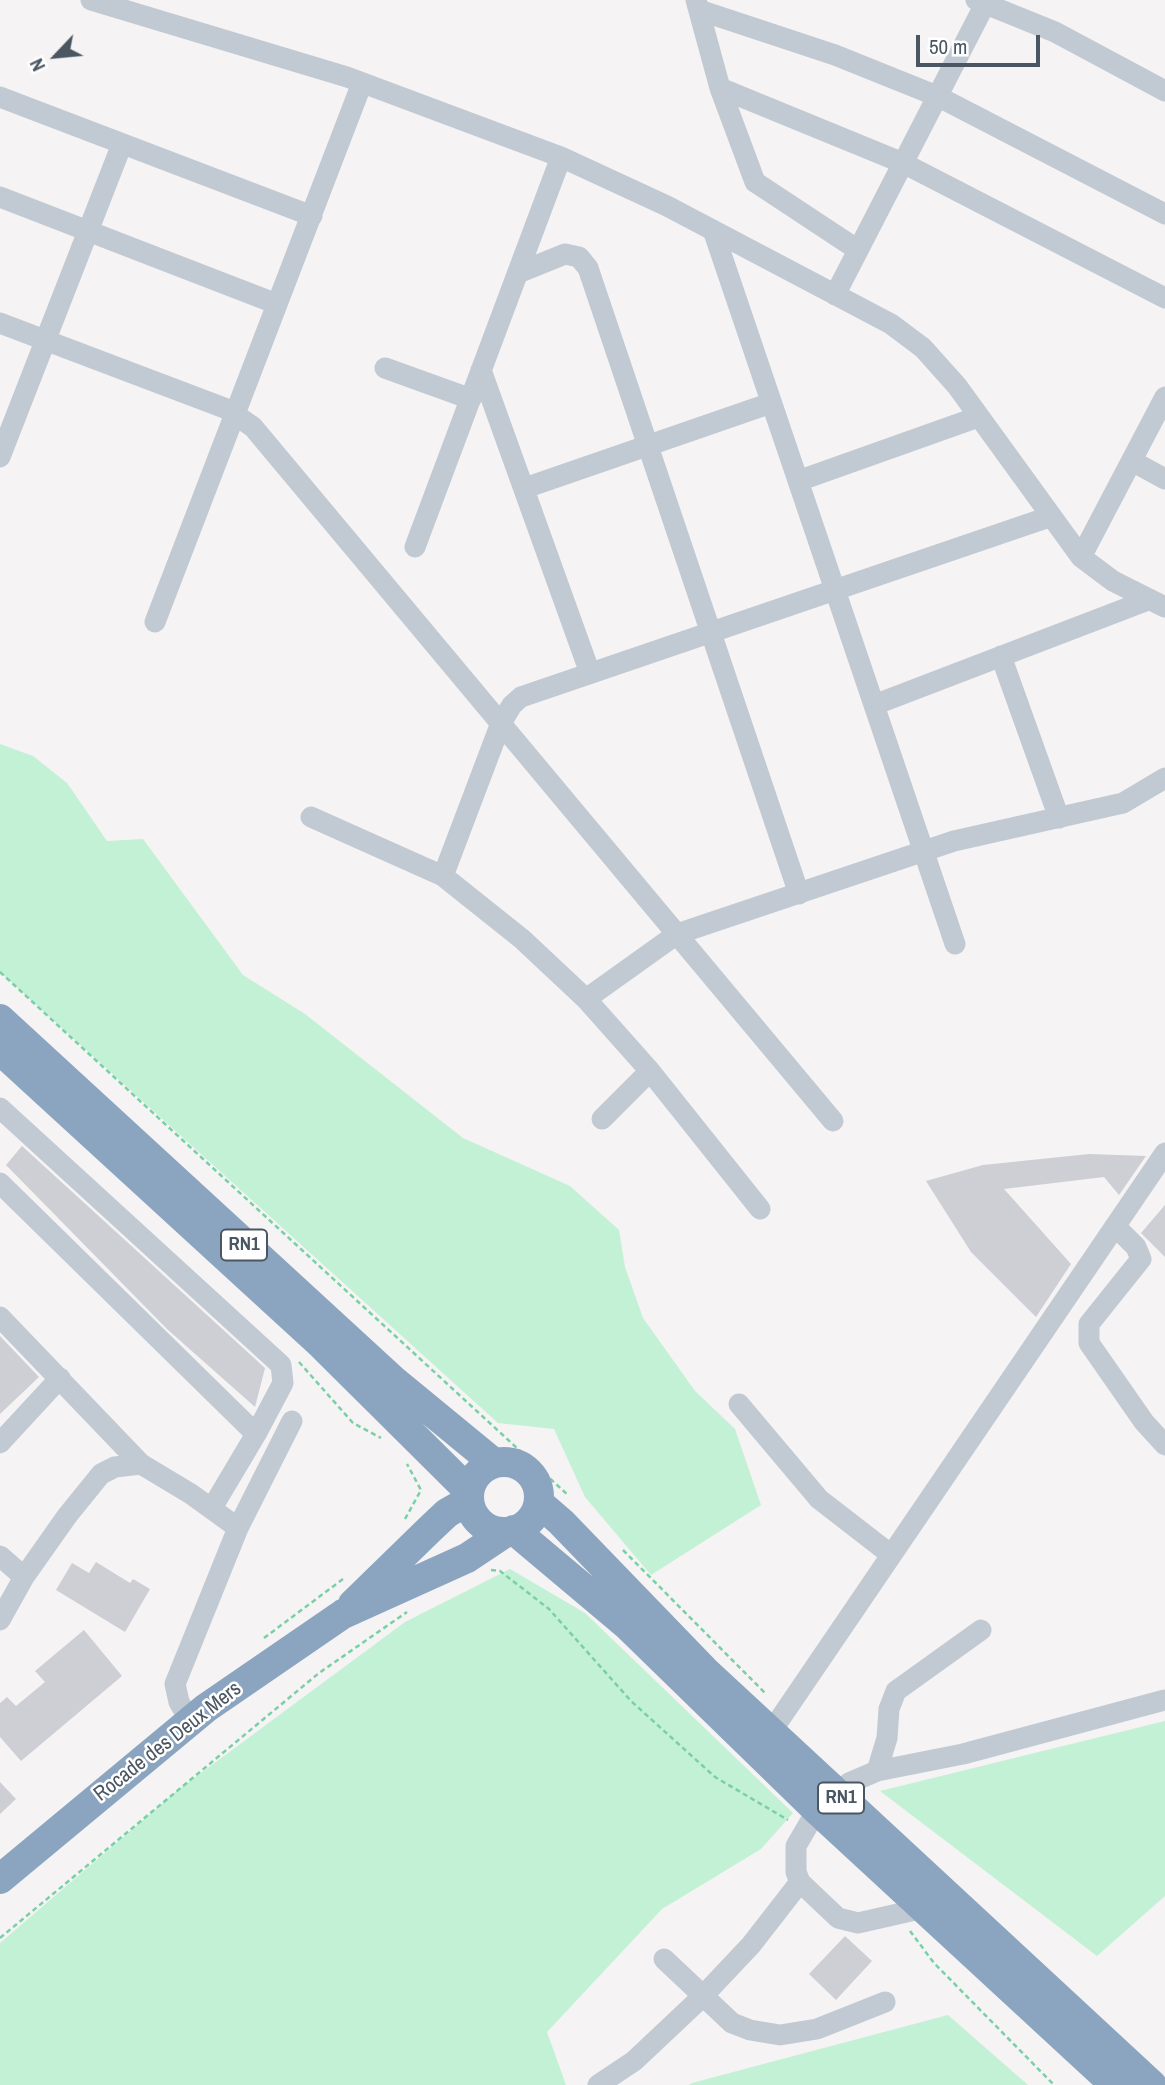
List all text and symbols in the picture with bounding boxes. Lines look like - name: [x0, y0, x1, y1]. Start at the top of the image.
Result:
- north arrow: [21, 21, 91, 91]
- scale bar: [920, 21, 1044, 65]
- text: 50 m: [929, 32, 967, 61]
- text: N: [23, 54, 51, 76]
- road number: RN1: [221, 1230, 267, 1260]
- street label: Rocade des Deux Mers: [89, 1677, 247, 1807]
- road number: RN1: [818, 1782, 864, 1814]

